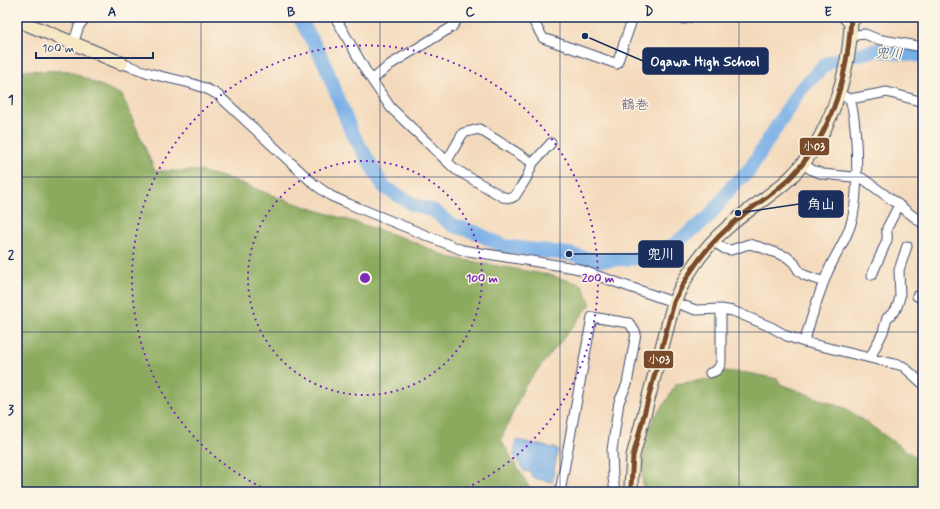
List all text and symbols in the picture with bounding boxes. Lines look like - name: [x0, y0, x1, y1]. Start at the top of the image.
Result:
- text: A: [108, 4, 116, 21]
- text: B: [287, 4, 296, 21]
- text: C: [465, 4, 475, 21]
- text: D: [645, 4, 654, 21]
- text: E: [824, 4, 832, 21]
- scale bar: [36, 34, 153, 60]
- text: 100 m: [42, 41, 74, 57]
- water label: 兜川: [874, 44, 903, 64]
- callout: Ogawa High School: [643, 48, 768, 74]
- text: Ogawa High School: [650, 53, 760, 72]
- text: 1: [8, 92, 14, 109]
- district label: 鶴巻: [621, 96, 649, 114]
- line badge: 小03: [799, 137, 830, 156]
- text: 小03: [803, 140, 825, 154]
- callout: 角山: [799, 191, 843, 217]
- text: 角山: [807, 196, 835, 214]
- callout: 兜川: [639, 241, 683, 267]
- text: 兜川: [647, 246, 675, 264]
- text: 2: [8, 247, 15, 264]
- centre of rings: [358, 271, 372, 285]
- text: 100 m: [466, 271, 499, 287]
- text: 200 m: [582, 271, 615, 287]
- line badge: 小03: [643, 350, 674, 369]
- text: 小03: [648, 353, 670, 367]
- text: 3: [8, 402, 14, 419]

